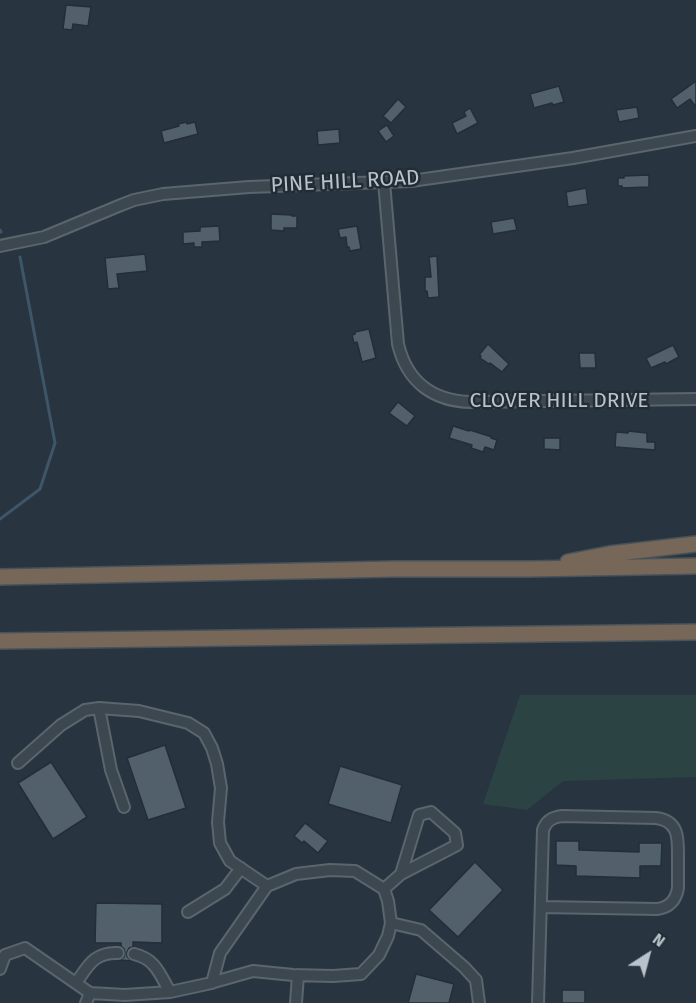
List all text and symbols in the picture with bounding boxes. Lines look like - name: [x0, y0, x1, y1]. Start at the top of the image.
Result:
- street label: PINE HILL ROAD: [270, 166, 420, 198]
- street label: CLOVER HILL DRIVE: [469, 388, 649, 414]
- north arrow: [618, 925, 678, 985]
- text: N: [649, 929, 669, 951]

